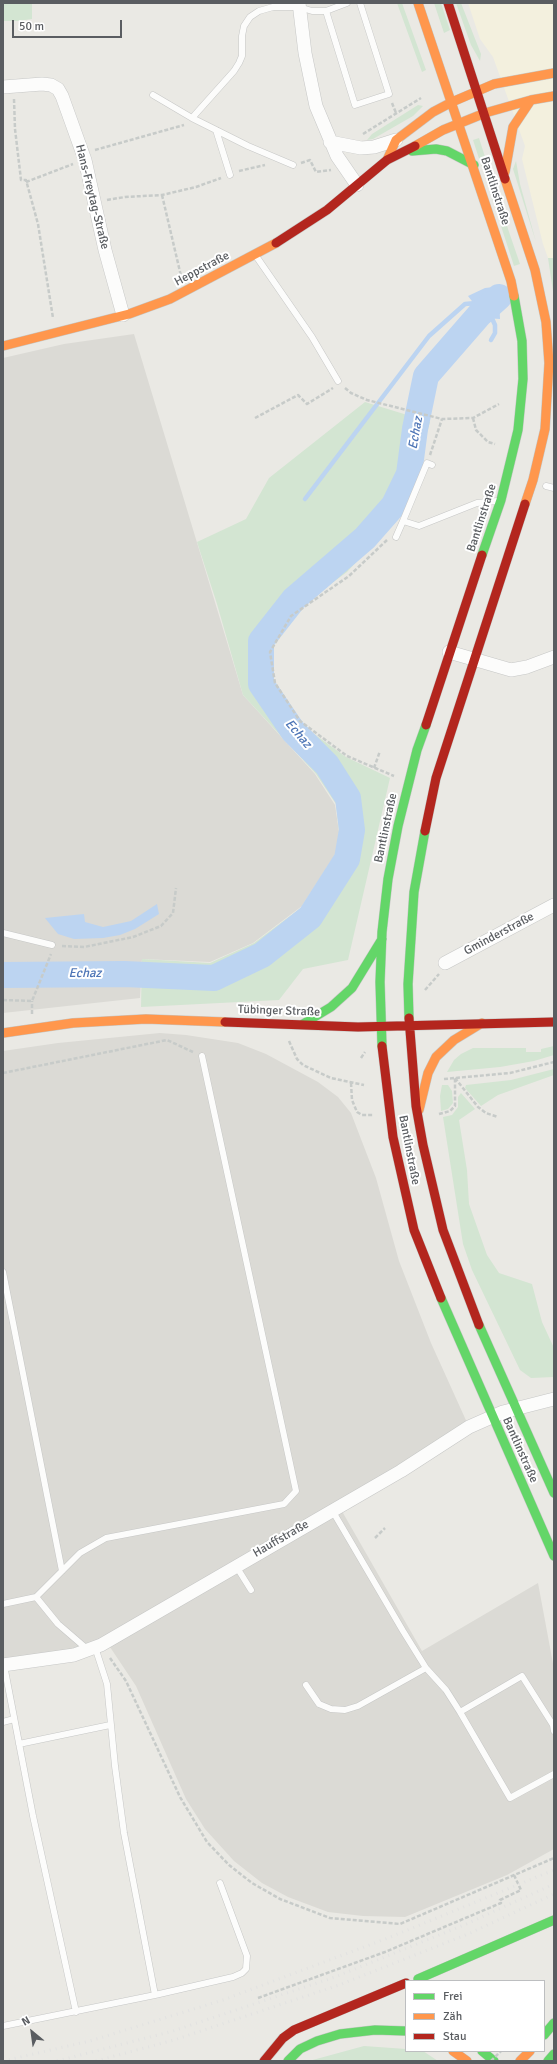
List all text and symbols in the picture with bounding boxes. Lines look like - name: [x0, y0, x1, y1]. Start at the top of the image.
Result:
- scale bar: [14, 12, 124, 38]
- text: 50 m: [19, 19, 44, 34]
- street label: Hans-Freytag-Straße: [72, 143, 112, 251]
- street label: Bantlinstraße: [477, 155, 513, 227]
- street label: Heppstraße: [172, 249, 232, 289]
- water label: Echaz: [405, 415, 427, 451]
- street label: Bantlinstraße: [464, 482, 500, 554]
- water label: Echaz: [281, 716, 315, 752]
- street label: Bantlinstraße: [372, 792, 400, 864]
- street label: Gminderstraße: [462, 910, 536, 958]
- water label: Echaz: [69, 966, 101, 982]
- street label: Tübinger Straße: [238, 1002, 320, 1020]
- street label: Bantlinstraße: [395, 1114, 423, 1186]
- street label: Bantlinstraße: [499, 1415, 541, 1485]
- street label: Hauffstraße: [251, 1517, 311, 1561]
- legend: [405, 1980, 545, 2052]
- text: Frei: [443, 1989, 462, 2004]
- text: Zäh: [443, 2009, 462, 2024]
- north arrow: [12, 2012, 52, 2052]
- text: N: [19, 2014, 32, 2029]
- text: Stau: [443, 2029, 467, 2044]

